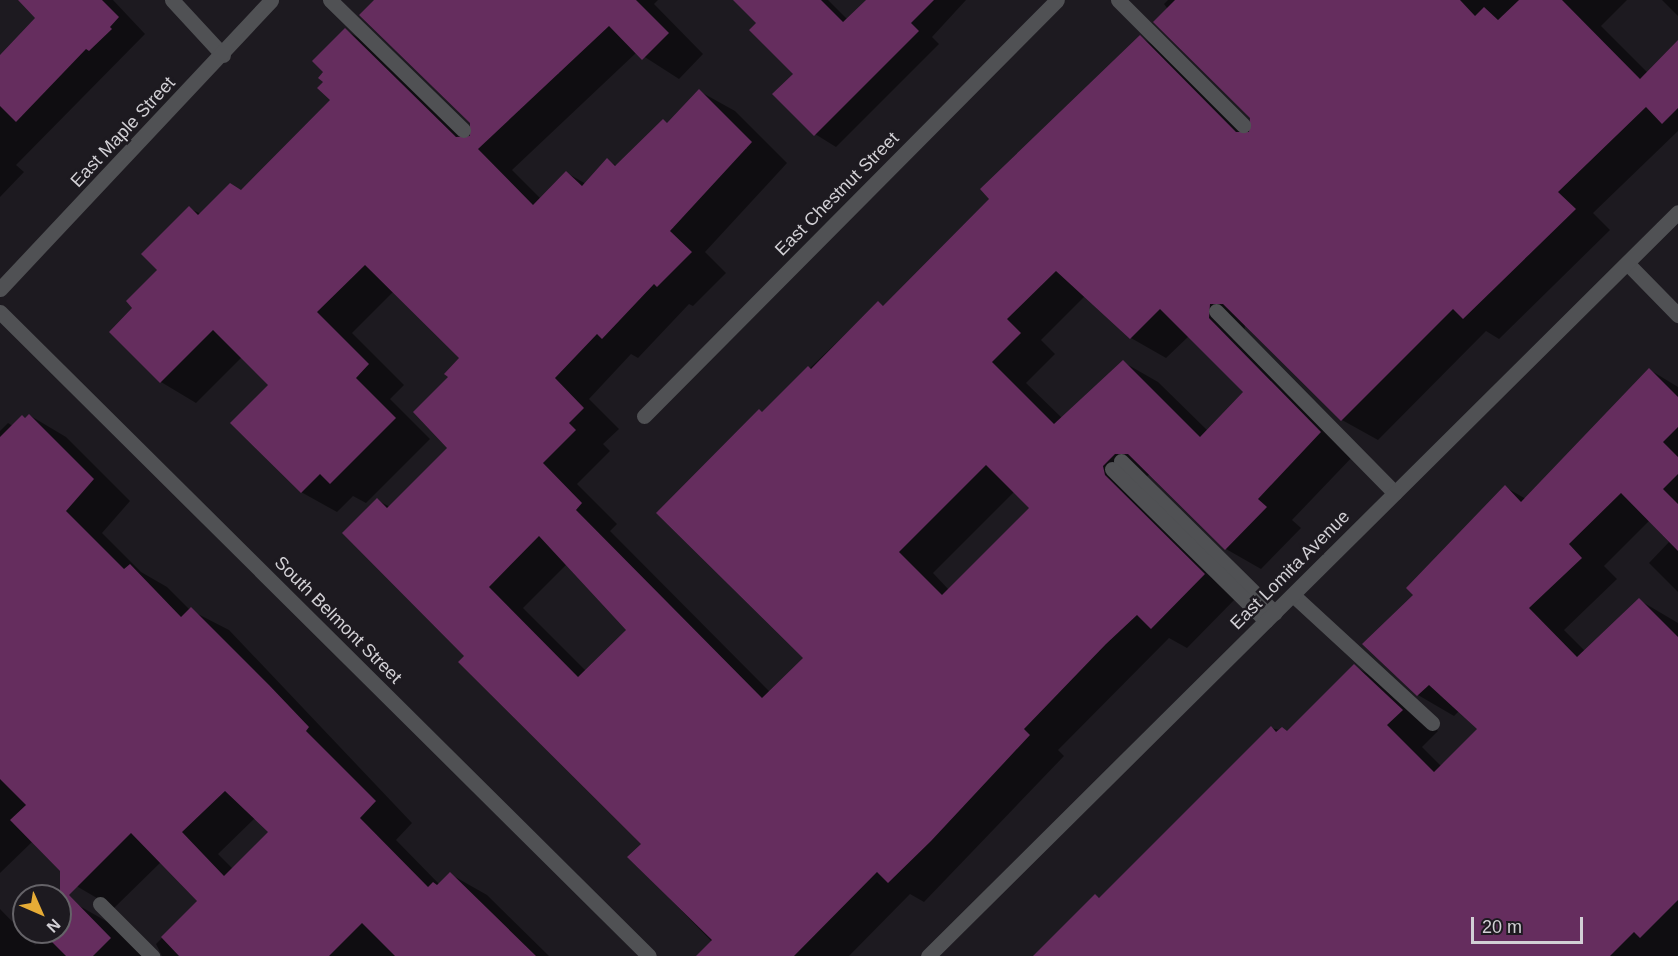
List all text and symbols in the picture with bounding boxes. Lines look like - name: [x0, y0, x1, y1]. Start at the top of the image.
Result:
- street label: East Maple Street: [66, 72, 180, 192]
- street label: East Chestnut Street: [771, 128, 903, 260]
- street label: East Lomita Avenue: [1226, 506, 1354, 634]
- street label: South Belmont Street: [270, 552, 406, 688]
- north arrow: [12, 884, 72, 944]
- scale bar: [1474, 905, 1586, 943]
- text: N: [44, 916, 64, 936]
- text: 20 m: [1482, 917, 1522, 937]

